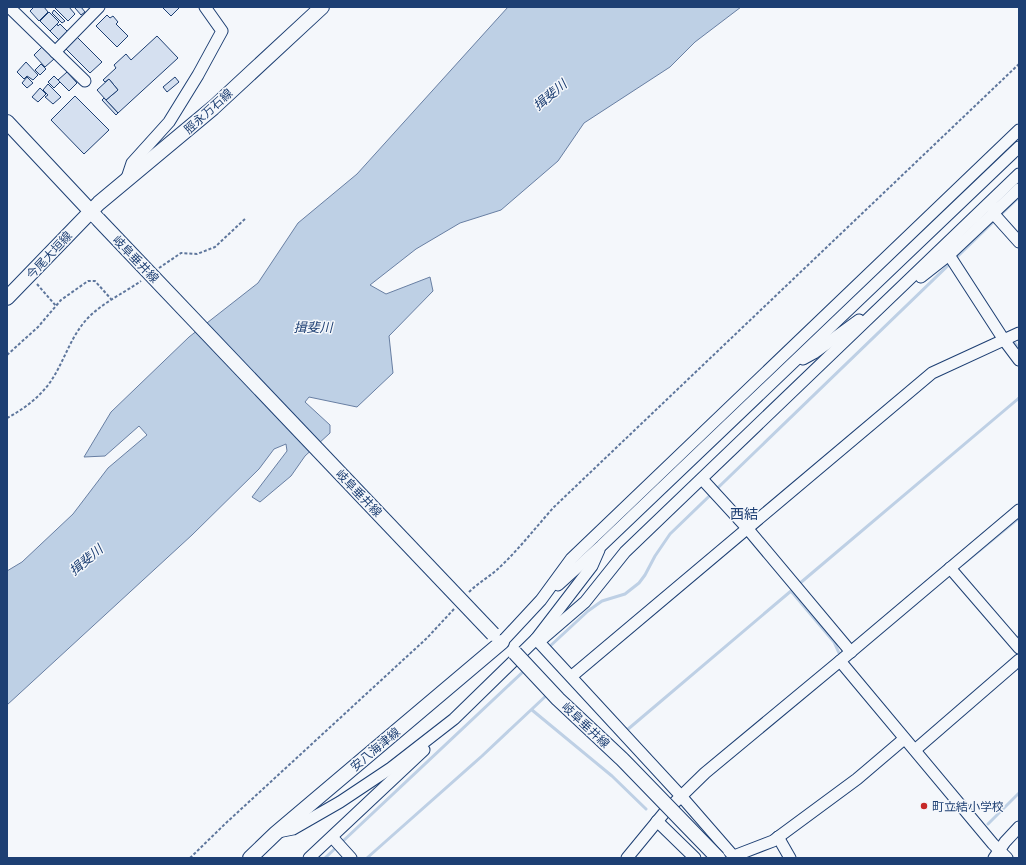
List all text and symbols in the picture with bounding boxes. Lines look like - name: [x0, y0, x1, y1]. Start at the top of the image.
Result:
- water label: 揖斐川: [530, 75, 572, 114]
- street label: 脛永万石線: [181, 85, 235, 137]
- street label: 今尾大垣線: [23, 228, 75, 282]
- street label: 岐阜垂井線: [110, 232, 162, 286]
- water label: 揖斐川: [293, 319, 334, 336]
- street label: 岐阜垂井線: [333, 466, 385, 520]
- district label: 西結: [730, 505, 758, 523]
- water label: 揖斐川: [66, 540, 108, 579]
- street label: 岐阜垂井線: [559, 699, 613, 751]
- street label: 安八海津線: [347, 724, 403, 774]
- place label: 町立結小学校: [932, 799, 1004, 814]
- marker: 町立結小学校: [919, 801, 929, 811]

